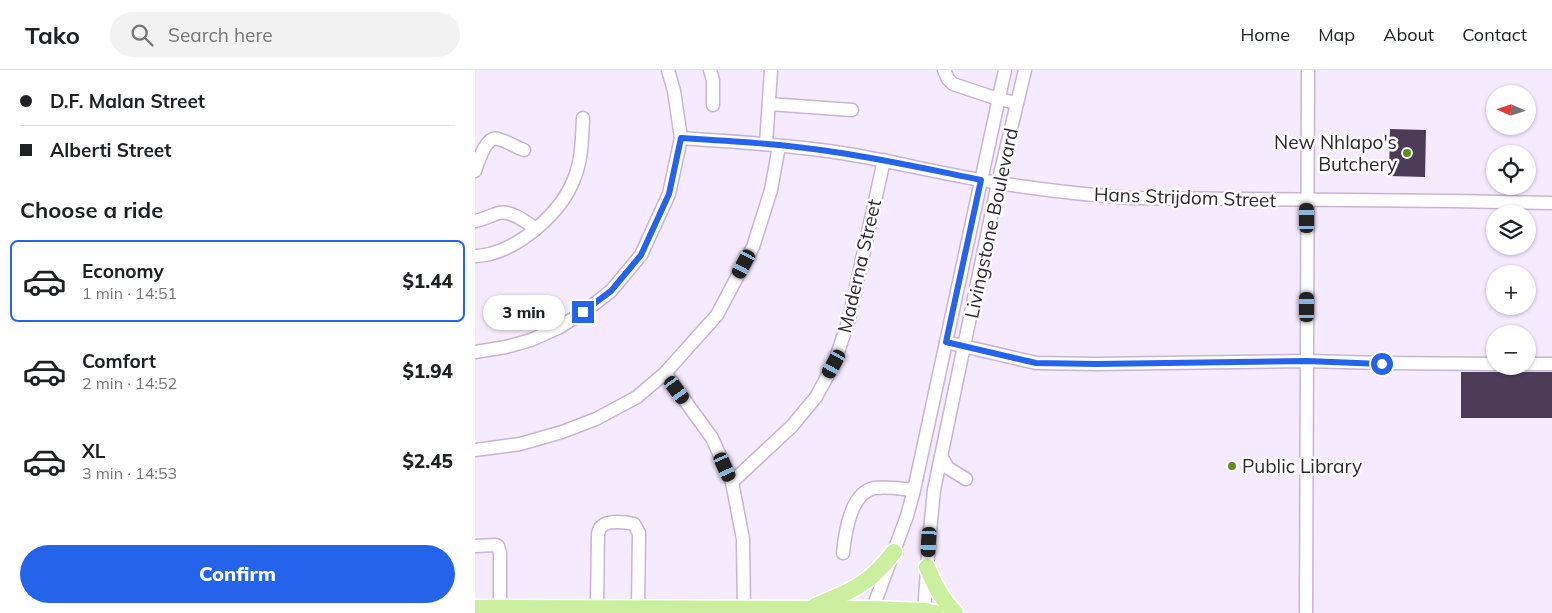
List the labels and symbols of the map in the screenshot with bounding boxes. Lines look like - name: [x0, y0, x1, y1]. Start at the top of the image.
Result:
- north arrow: [1486, 85, 1536, 135]
- street label: Livingstone Boulevard: [959, 126, 1023, 320]
- place label: New Nhlapo's Butchery: [1274, 130, 1397, 176]
- marker: New Nhlapo's Butchery: [1401, 147, 1413, 159]
- street label: Hans Strijdom Street: [1093, 182, 1277, 212]
- street label: Maderna Street: [832, 197, 886, 335]
- car: [1299, 203, 1314, 233]
- car: [730, 247, 757, 281]
- car: [1299, 292, 1314, 322]
- callout: 3 min: [483, 294, 565, 330]
- route end: [572, 301, 594, 323]
- car: [820, 347, 847, 381]
- route start: [1371, 353, 1393, 375]
- car: [662, 373, 691, 407]
- car: [712, 450, 737, 484]
- place label: Public Library: [1242, 454, 1362, 478]
- marker: Public Library: [1226, 460, 1238, 472]
- car: [920, 527, 937, 557]

